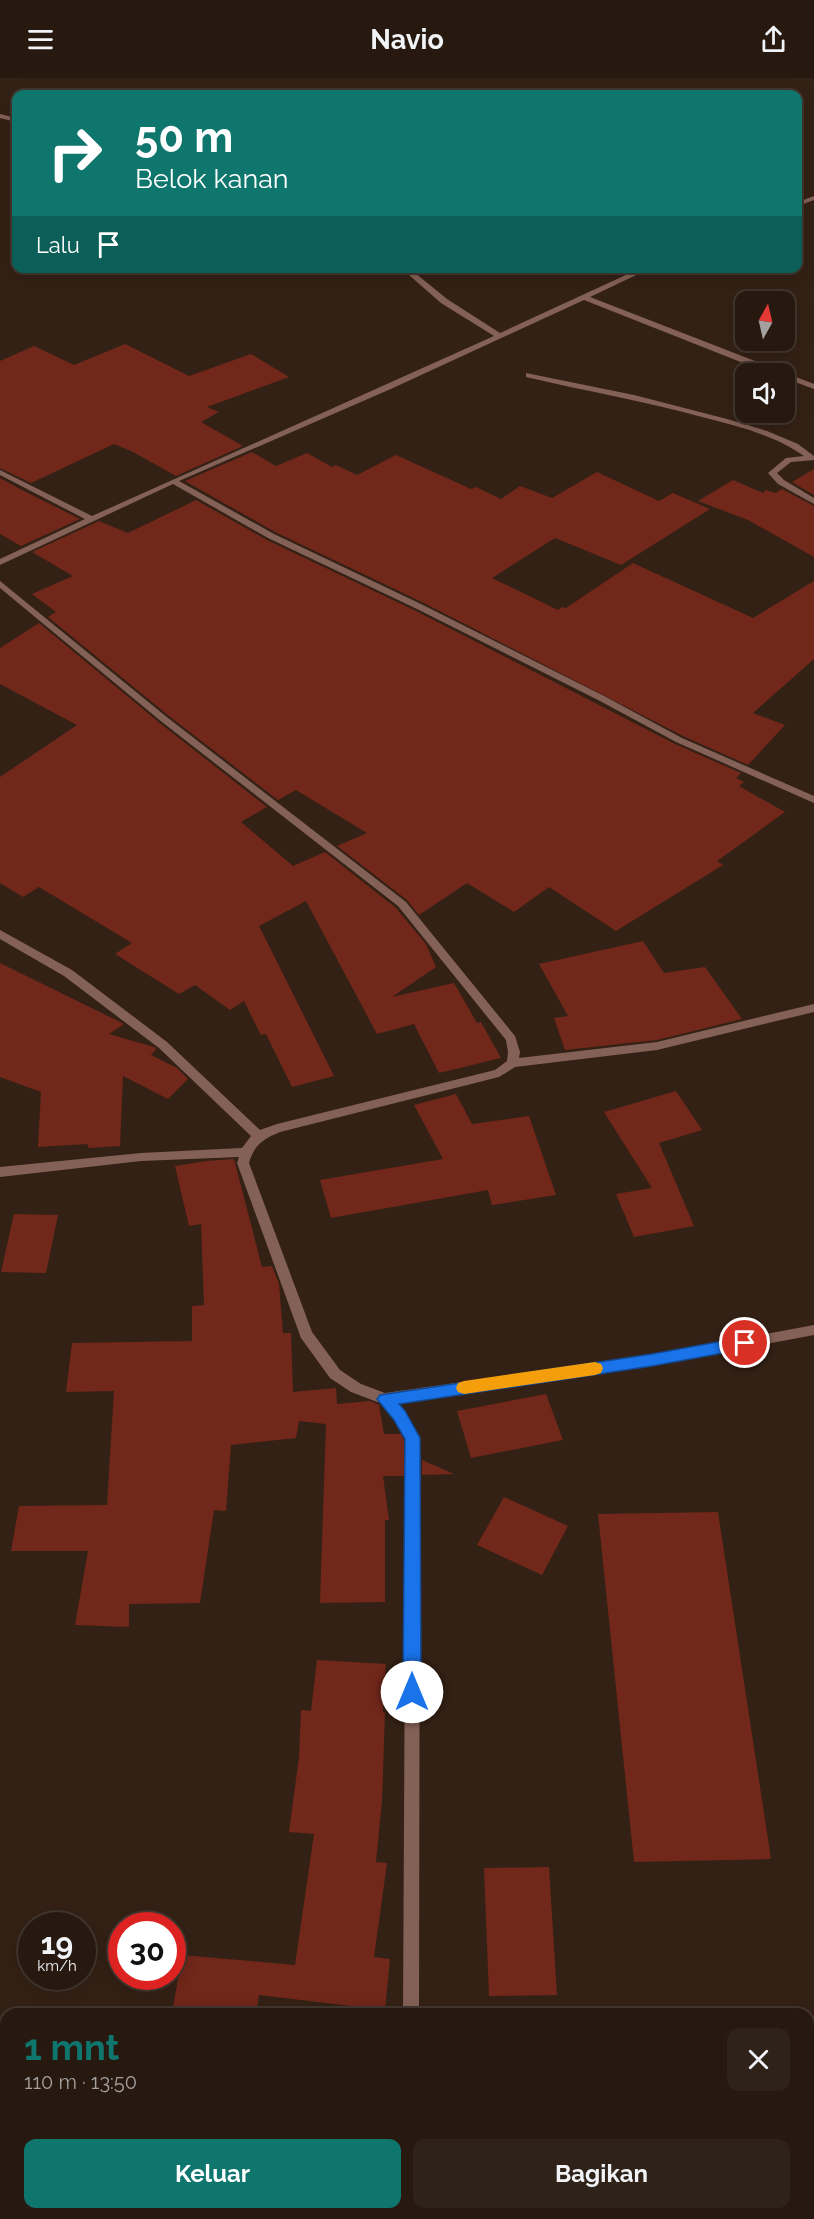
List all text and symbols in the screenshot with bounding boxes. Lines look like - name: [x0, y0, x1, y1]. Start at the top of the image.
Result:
- icon: menu: [24, 23, 57, 56]
- icon: share: [757, 23, 790, 56]
- text: Navio: [370, 24, 444, 55]
- text: 50 m: [135, 113, 233, 162]
- icon: right: [36, 114, 114, 192]
- text: Belok kanan: [135, 163, 289, 194]
- icon: arrive: [92, 228, 125, 261]
- text: Lalu: [36, 232, 80, 258]
- north arrow: [735, 291, 795, 351]
- map controls: [735, 291, 795, 423]
- button: sound: [735, 363, 795, 423]
- pin: [719, 1317, 770, 1368]
- icon: arrive: [728, 1326, 761, 1359]
- position arrow: [380, 1660, 444, 1724]
- speed limit sign: 30: [108, 1912, 186, 1990]
- text: 19: [41, 1926, 73, 1961]
- text: km/h: [37, 1957, 77, 1975]
- text: 1 mnt: [24, 2026, 119, 2068]
- button: close: [727, 2028, 790, 2091]
- text: 110 m · 13:50: [24, 2070, 137, 2094]
- button: Keluar: [24, 2139, 401, 2208]
- button: Bagikan: [413, 2139, 790, 2208]

